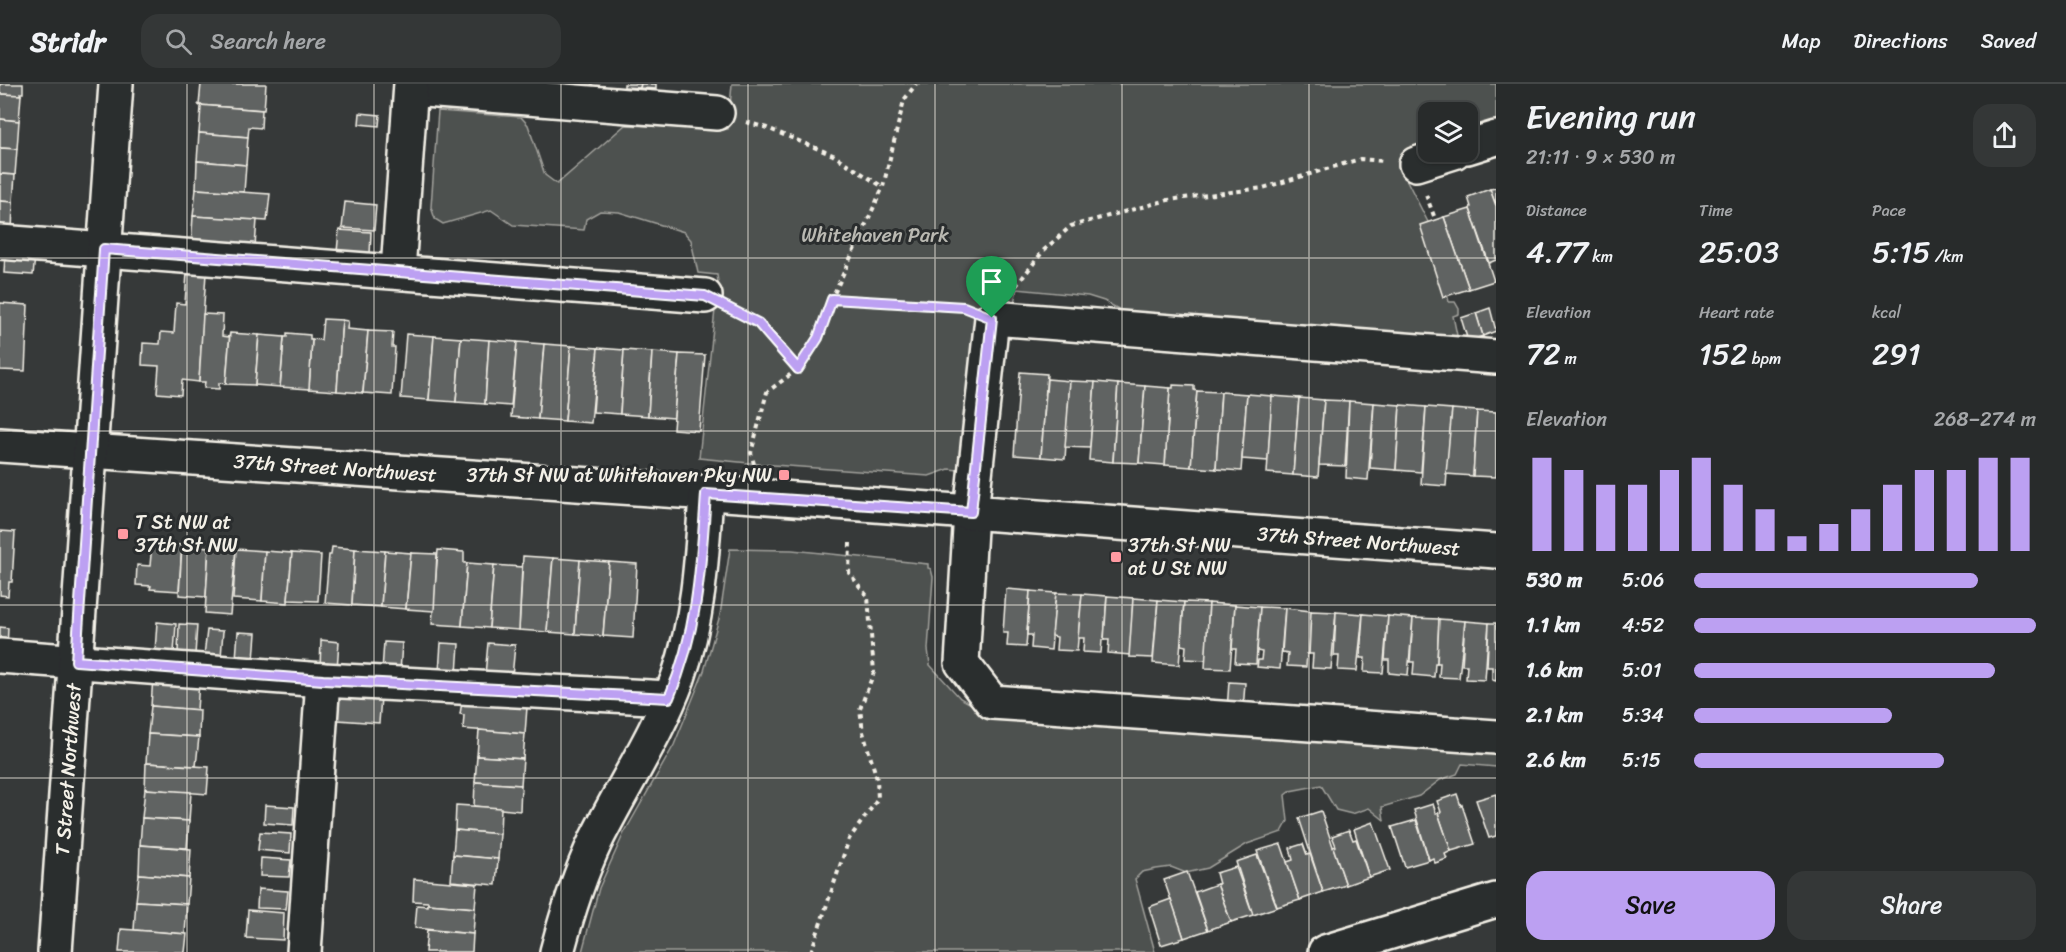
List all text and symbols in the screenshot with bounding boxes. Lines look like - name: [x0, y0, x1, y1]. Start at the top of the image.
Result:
- search box: [141, 14, 561, 68]
- text: Stridr: [30, 17, 105, 66]
- text: Search here: [210, 22, 326, 61]
- text: Map: [1782, 22, 1820, 60]
- text: Directions: [1853, 22, 1948, 60]
- text: Saved: [1981, 22, 2036, 60]
- icon: search: [162, 25, 195, 58]
- text: Evening run: [1526, 88, 1696, 146]
- map controls: [1418, 102, 1478, 162]
- button: layers: [1418, 102, 1478, 162]
- button: share: [1973, 104, 2036, 167]
- text: 21:11 · 9 × 530 m: [1526, 140, 1675, 175]
- text: Distance: [1526, 196, 1587, 225]
- text: Time: [1699, 196, 1733, 225]
- text: Pace: [1872, 196, 1906, 225]
- park label: Whitehaven Park: [801, 218, 949, 253]
- text: 4.77: [1526, 225, 1588, 279]
- text: 25:03: [1699, 225, 1779, 279]
- text: 5:15: [1872, 225, 1931, 279]
- text: km: [1588, 242, 1613, 271]
- text: /km: [1931, 242, 1963, 271]
- pin: [966, 256, 1017, 318]
- icon: arrive: [975, 265, 1008, 298]
- text: Elevation: [1526, 298, 1591, 327]
- text: Heart rate: [1699, 298, 1774, 327]
- text: kcal: [1872, 298, 1901, 327]
- text: 72: [1526, 327, 1560, 381]
- text: 152: [1699, 327, 1748, 381]
- text: 291: [1872, 327, 1921, 381]
- text: m: [1560, 344, 1577, 373]
- text: bpm: [1748, 344, 1781, 373]
- text: Elevation: [1526, 402, 1607, 437]
- text: 268–274 m: [1934, 402, 2036, 437]
- street label: 37th Street Northwest: [233, 444, 438, 493]
- place label: 37th St NW at Whitehaven Pky NW: [466, 458, 772, 493]
- marker: 37th St NW at Whitehaven Pky NW: [777, 468, 791, 482]
- place label: T St NW at 37th St NW: [135, 505, 238, 563]
- street label: 37th Street Northwest: [1256, 516, 1462, 566]
- marker: T St NW at 37th St NW: [116, 527, 130, 541]
- place label: 37th St NW at U St NW: [1128, 528, 1231, 586]
- marker: 37th St NW at U St NW: [1109, 550, 1123, 564]
- text: 530 m: [1526, 563, 1582, 598]
- text: 5:06: [1622, 563, 1664, 598]
- text: 1.1 km: [1526, 608, 1580, 643]
- text: 4:52: [1622, 608, 1664, 643]
- text: 1.6 km: [1526, 653, 1583, 688]
- text: 5:01: [1622, 653, 1661, 688]
- street label: T Street Northwest: [45, 681, 92, 857]
- text: 2.1 km: [1526, 698, 1583, 733]
- text: 5:34: [1622, 698, 1664, 733]
- text: 2.6 km: [1526, 743, 1586, 778]
- text: 5:15: [1622, 743, 1661, 778]
- button: Save: [1526, 871, 1775, 940]
- button: Share: [1787, 871, 2036, 940]

